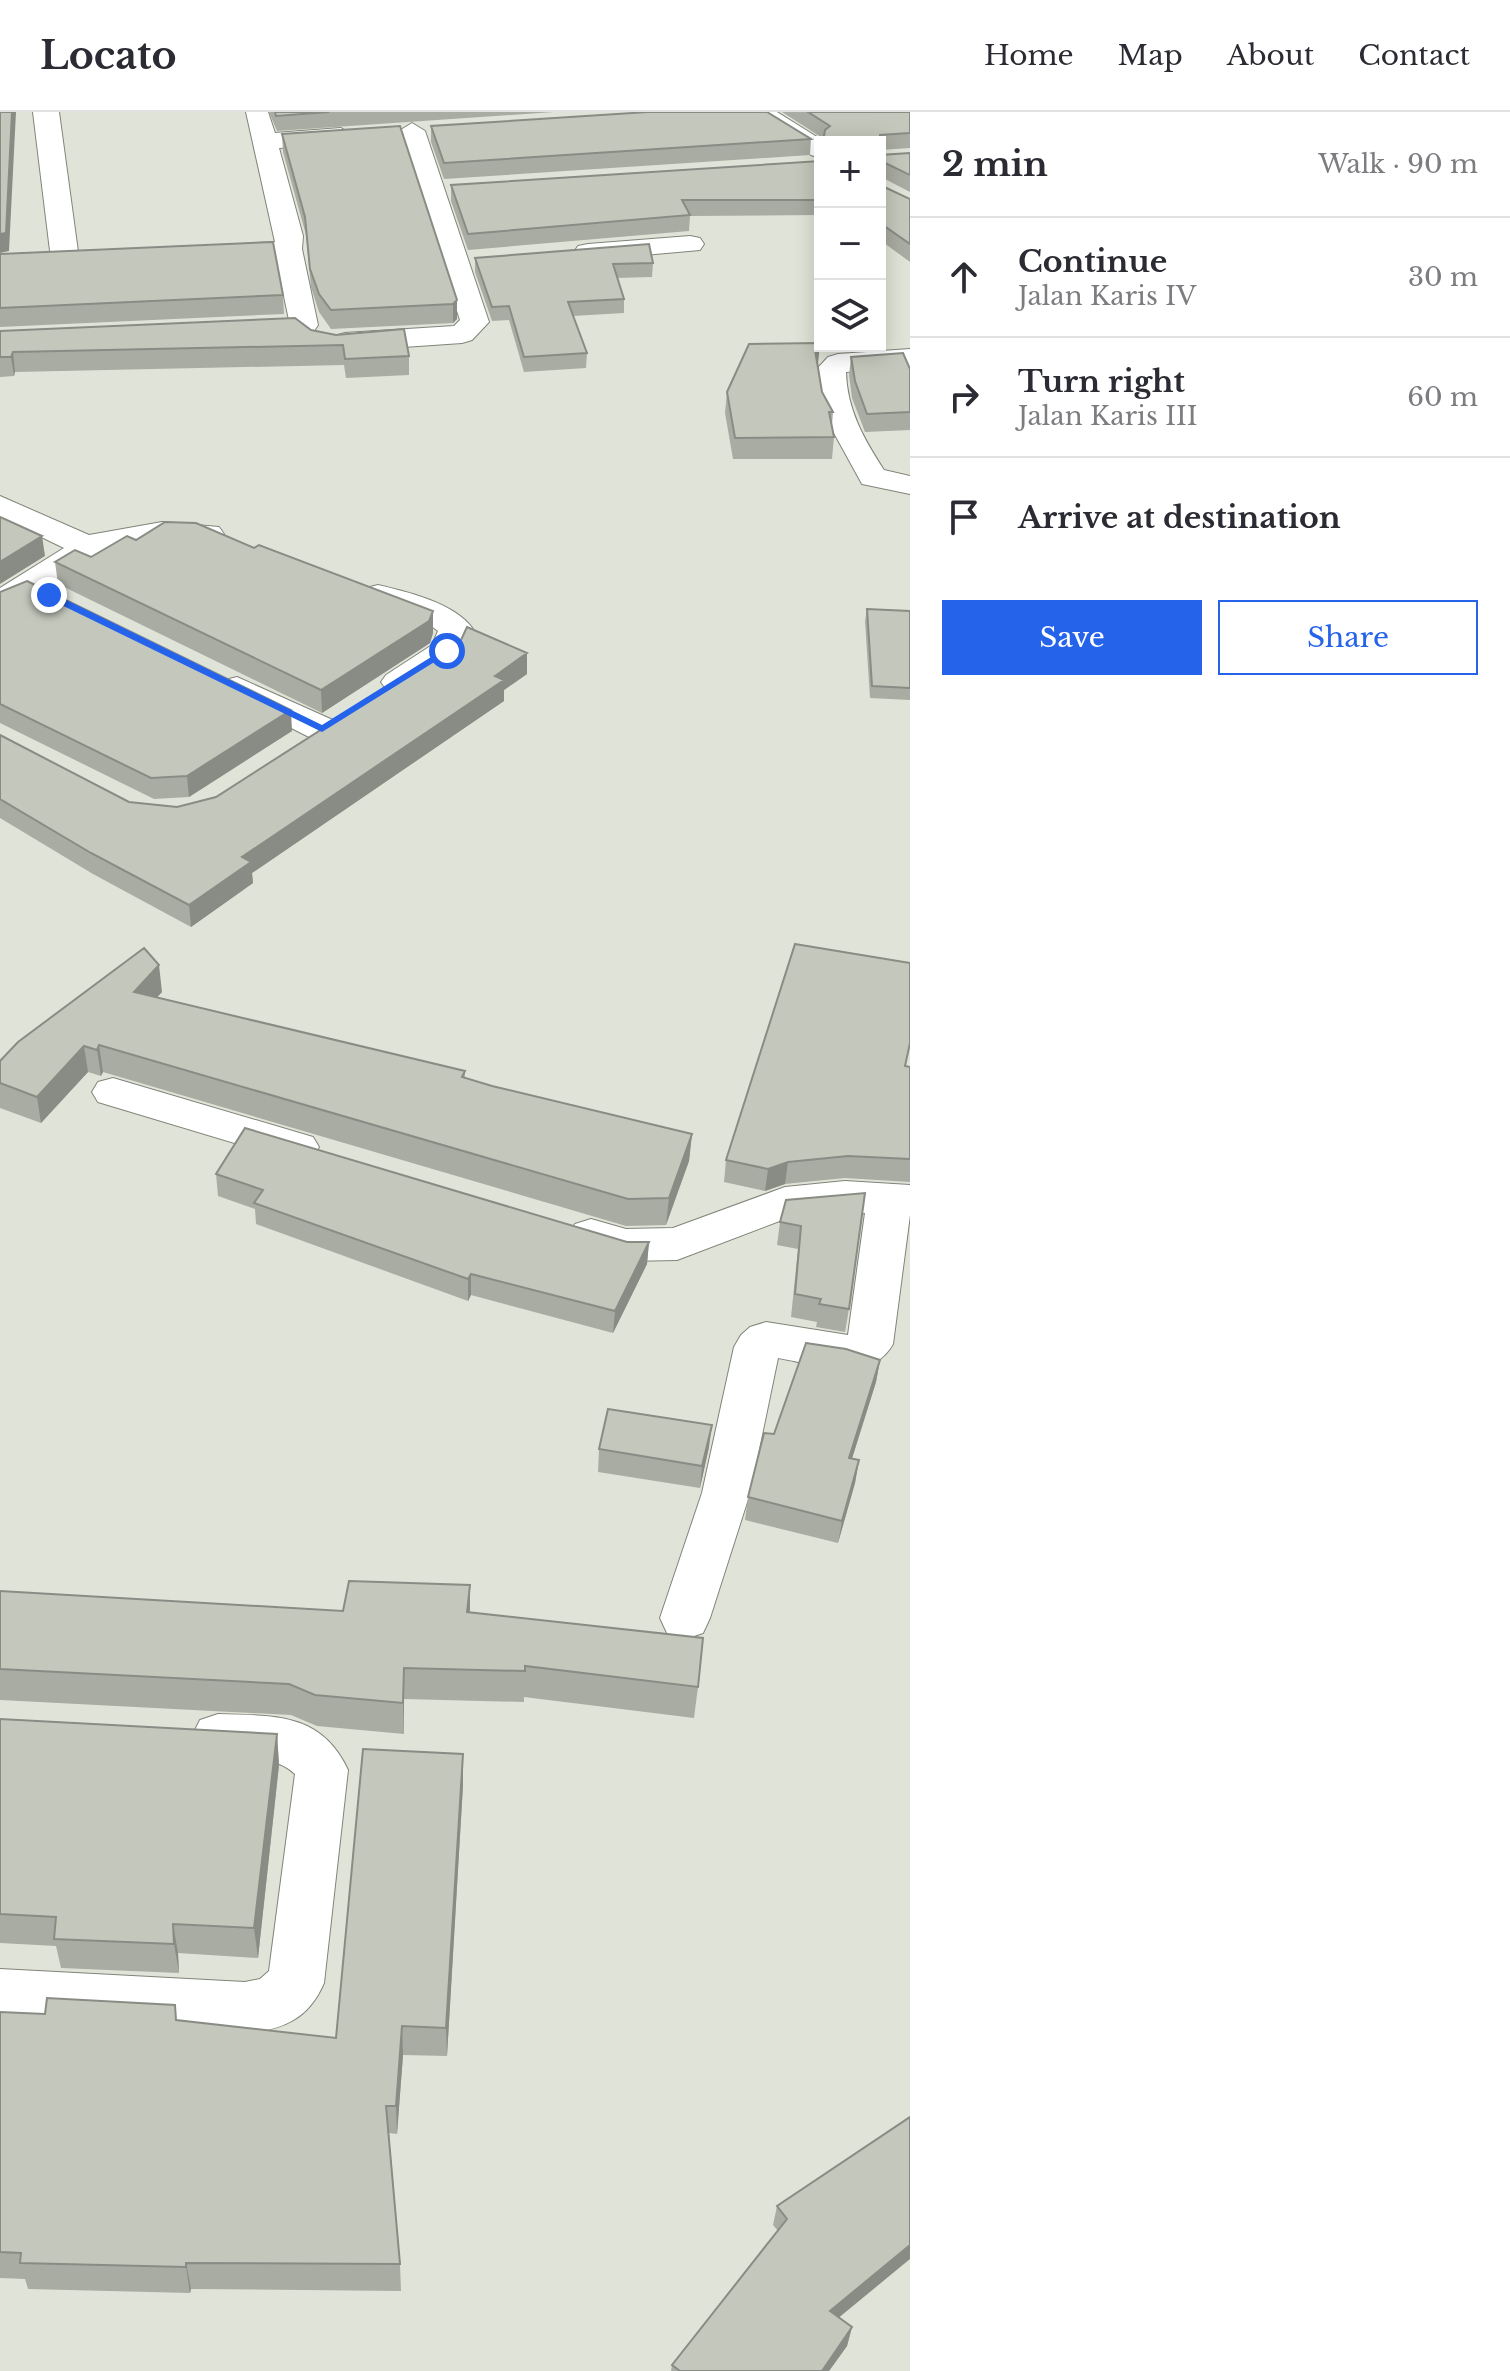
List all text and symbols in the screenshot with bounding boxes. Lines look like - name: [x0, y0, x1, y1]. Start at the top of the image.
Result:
- text: Locato: [40, 32, 177, 79]
- text: Home: [984, 38, 1074, 73]
- text: Map: [1118, 38, 1183, 73]
- text: About: [1227, 38, 1314, 73]
- text: Contact: [1358, 38, 1470, 73]
- map controls: [814, 136, 886, 352]
- button: +: [814, 136, 886, 208]
- text: 2 min: [942, 143, 1048, 185]
- text: Walk · 90 m: [1318, 148, 1478, 180]
- button: −: [814, 208, 886, 280]
- text: Continue: [1018, 243, 1167, 280]
- icon: ahead: [942, 255, 986, 299]
- text: 30 m: [1408, 261, 1478, 293]
- button: layers: [814, 280, 886, 352]
- text: Jalan Karis IV: [1018, 280, 1196, 312]
- text: Turn right: [1018, 363, 1185, 400]
- icon: right: [942, 375, 986, 419]
- text: 60 m: [1407, 381, 1478, 413]
- text: Jalan Karis III: [1018, 400, 1198, 432]
- icon: arrive: [942, 495, 986, 539]
- text: Arrive at destination: [1018, 499, 1341, 536]
- route end: [31, 577, 67, 613]
- button: Save: [942, 600, 1202, 675]
- button: Share: [1218, 600, 1478, 675]
- route start: [429, 633, 465, 669]

